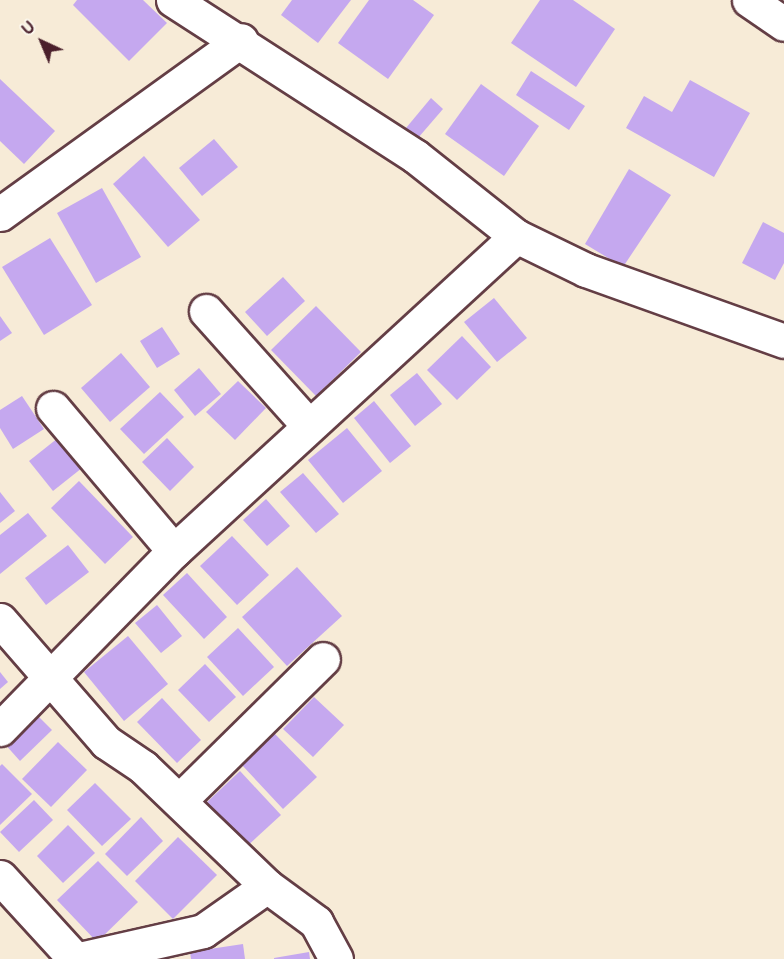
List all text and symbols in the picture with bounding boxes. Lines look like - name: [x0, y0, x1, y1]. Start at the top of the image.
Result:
- north arrow: [12, 12, 72, 72]
- text: U: [18, 18, 40, 39]

